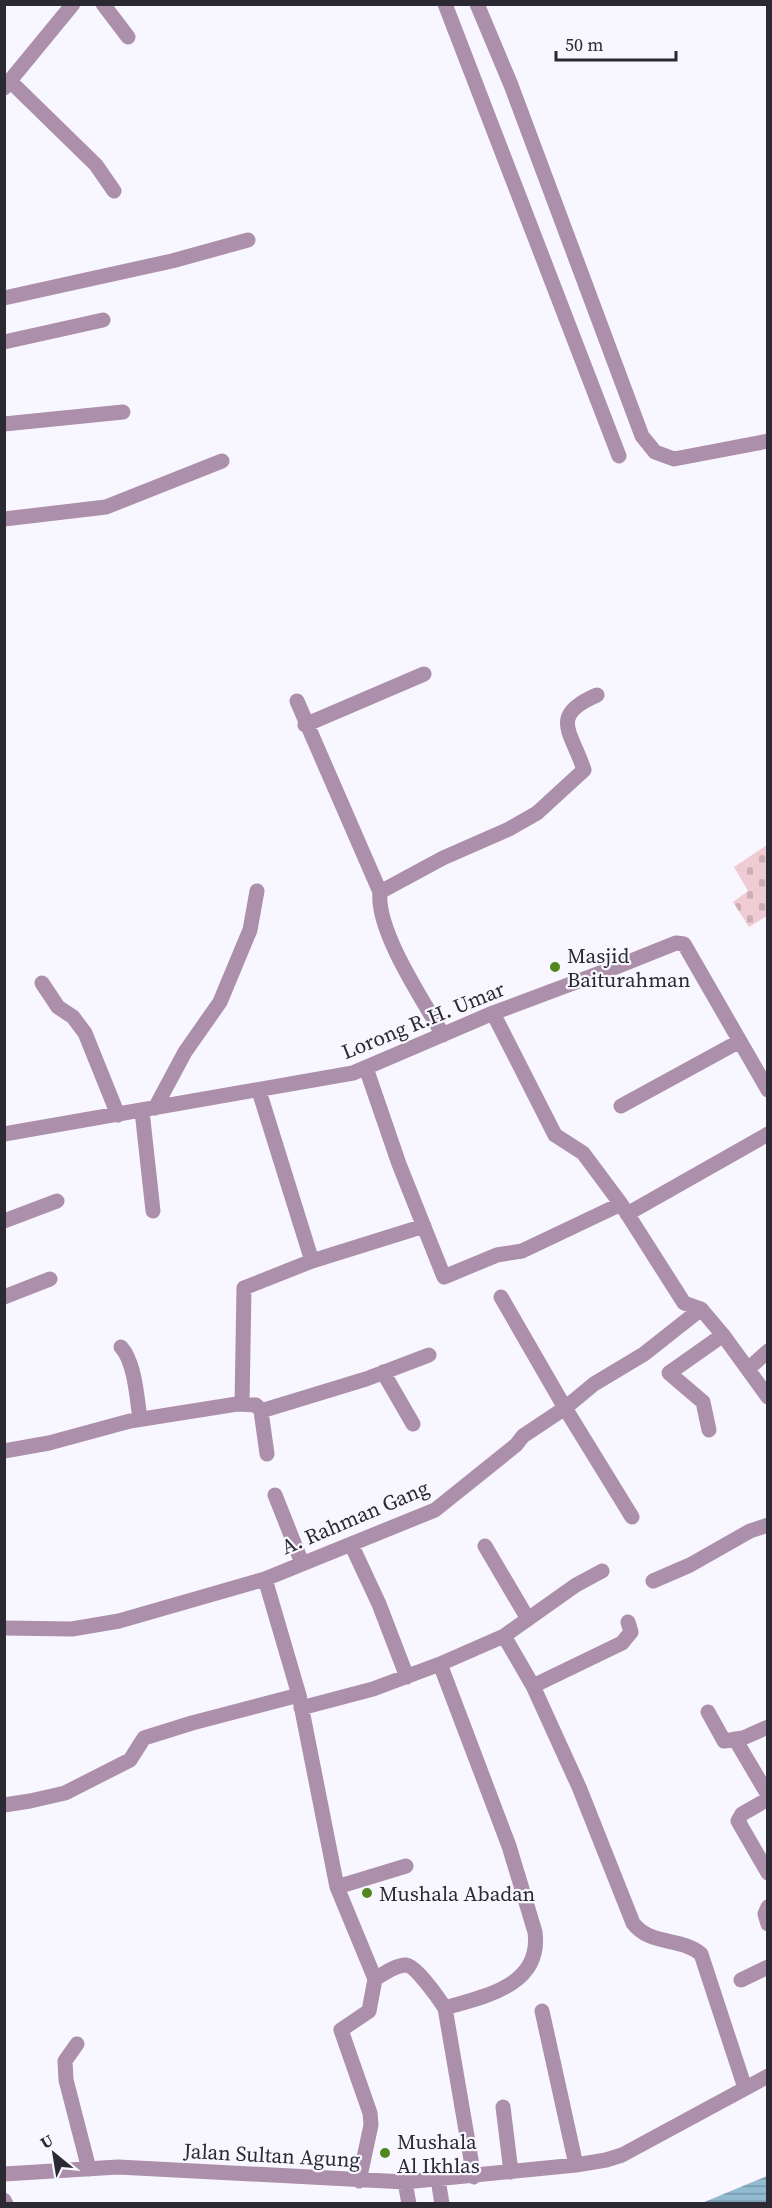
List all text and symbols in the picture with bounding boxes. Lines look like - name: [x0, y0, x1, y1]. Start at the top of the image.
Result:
- scale bar: [556, 24, 676, 62]
- text: 50 m: [565, 32, 603, 57]
- place label: Masjid Baiturahman: [567, 941, 691, 994]
- marker: Masjid Baiturahman: [548, 960, 562, 974]
- street label: Lorong R.H. Umar: [337, 974, 509, 1066]
- street label: A. Rahman Gang: [277, 1473, 433, 1561]
- place label: Mushala Abadan: [379, 1879, 536, 1908]
- marker: Mushala Abadan: [360, 1886, 374, 1900]
- north arrow: [24, 2124, 84, 2184]
- place label: Mushala Al Ikhlas: [397, 2127, 480, 2180]
- text: U: [36, 2128, 57, 2153]
- street label: Jalan Sultan Agung: [182, 2136, 361, 2174]
- marker: Mushala Al Ikhlas: [378, 2146, 392, 2160]

